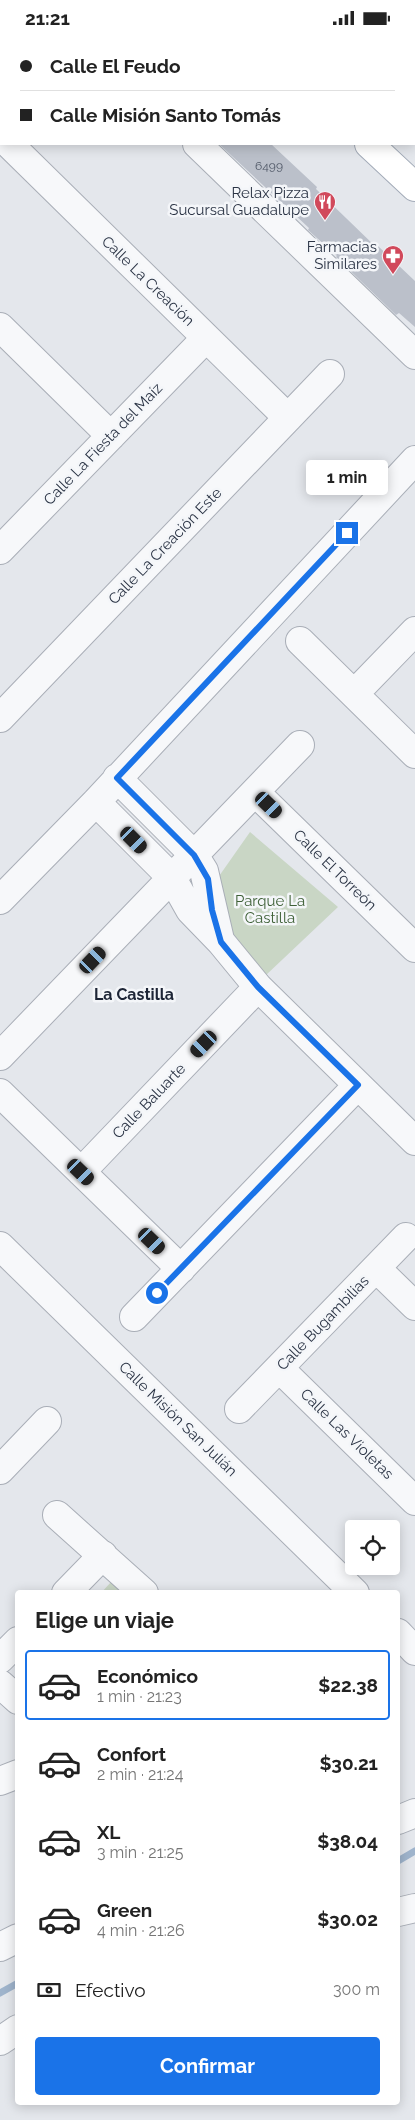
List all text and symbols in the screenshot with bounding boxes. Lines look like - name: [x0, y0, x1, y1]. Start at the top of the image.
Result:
- text: 21:21: [25, 7, 70, 29]
- text: Calle El Feudo: [50, 55, 181, 77]
- text: Calle Misión Santo Tomás: [50, 104, 281, 126]
- house number: 6499: [255, 159, 283, 173]
- place label: Relax Pizza Sucursal Guadalupe: [169, 184, 309, 219]
- restaurant icon: Relax Pizza Sucursal Guadalupe: [313, 190, 337, 221]
- street label: Calle La Creación: [98, 232, 198, 330]
- place label: Farmacias Similares: [307, 238, 377, 273]
- pharmacy icon: Farmacias Similares: [381, 244, 405, 275]
- street label: Calle La Fiesta del Maíz: [40, 379, 166, 509]
- callout: 1 min: [306, 461, 388, 495]
- text: 1 min: [327, 468, 367, 487]
- street label: Calle La Creación Este: [105, 484, 226, 608]
- route end: [336, 522, 358, 544]
- car: [252, 789, 285, 821]
- car: [118, 824, 149, 856]
- street label: Calle El Torreón: [290, 826, 380, 914]
- park label: Parque La Castilla: [235, 892, 305, 927]
- car: [77, 944, 108, 976]
- district label: La Castilla: [94, 985, 174, 1004]
- car: [188, 1028, 219, 1060]
- street label: Calle Baluarte: [109, 1060, 189, 1142]
- car: [64, 1156, 97, 1188]
- car: [135, 1225, 168, 1257]
- street label: Calle Bugambilias: [273, 1272, 373, 1374]
- route start: [146, 1282, 168, 1304]
- street label: Calle Misión San Julián: [115, 1358, 241, 1480]
- street label: Calle Las Violetas: [297, 1385, 397, 1483]
- map controls: [345, 1520, 400, 1575]
- button: locate: [345, 1520, 400, 1575]
- text: Elige un viaje: [35, 1607, 174, 1633]
- icon: car: [37, 1663, 82, 1708]
- text: Económico: [97, 1665, 198, 1687]
- text: $22.38: [318, 1674, 378, 1696]
- text: 1 min · 21:23: [97, 1687, 182, 1706]
- icon: car: [37, 1741, 82, 1786]
- text: Confort: [97, 1743, 166, 1765]
- text: $30.21: [319, 1752, 378, 1774]
- text: 2 min · 21:24: [97, 1765, 183, 1784]
- icon: car: [37, 1819, 82, 1864]
- text: XL: [97, 1821, 120, 1843]
- text: $38.04: [317, 1830, 378, 1852]
- text: 3 min · 21:25: [97, 1843, 184, 1862]
- icon: car: [37, 1897, 82, 1942]
- text: Green: [97, 1899, 152, 1921]
- text: $30.02: [317, 1908, 378, 1930]
- text: 4 min · 21:26: [97, 1921, 185, 1940]
- icon: cash: [35, 1976, 63, 2004]
- text: Efectivo: [75, 1979, 146, 2001]
- text: 300 m: [333, 1980, 380, 1999]
- button: Confirmar: [35, 2037, 380, 2095]

